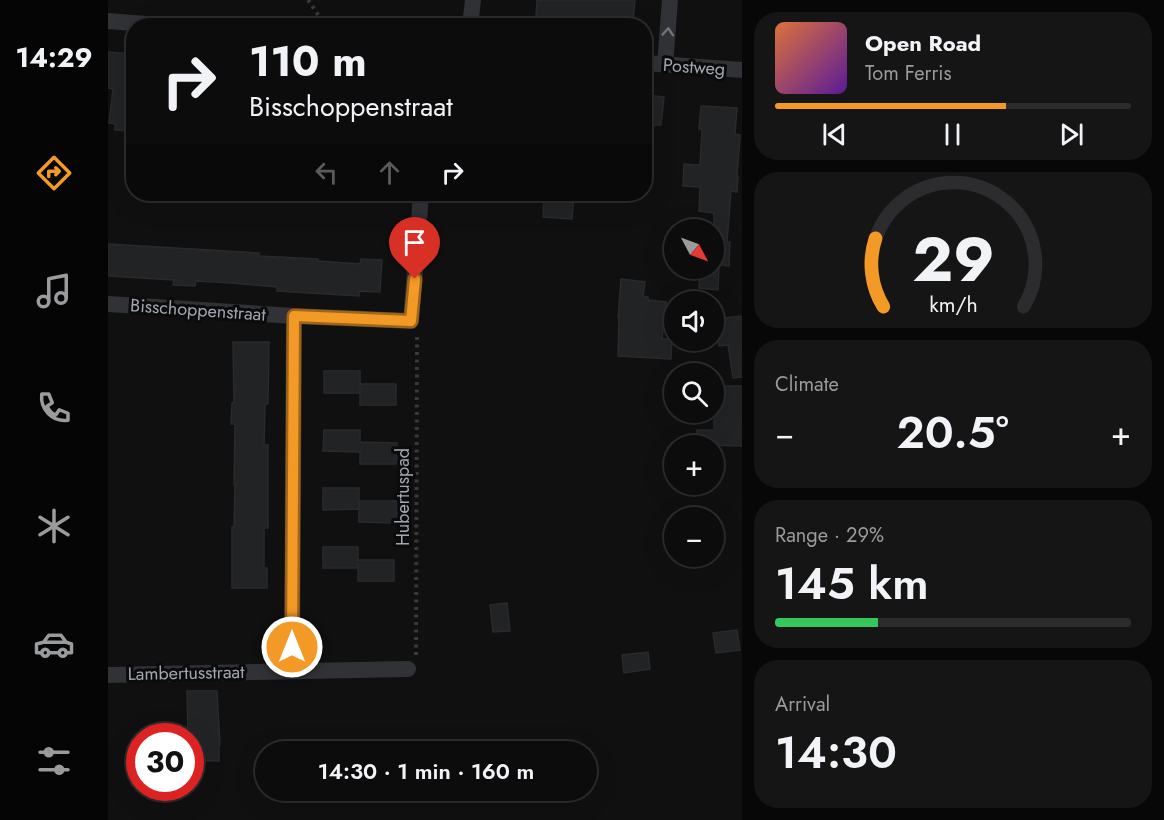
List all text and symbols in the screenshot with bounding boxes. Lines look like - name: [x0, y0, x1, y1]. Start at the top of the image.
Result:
- text: Open Road: [865, 27, 981, 59]
- one-way arrow: [661, 28, 674, 37]
- text: 110 m: [249, 31, 367, 92]
- text: 14:29: [15, 38, 93, 77]
- icon: right: [150, 42, 228, 120]
- street label: Postweg: [662, 52, 726, 82]
- text: Tom Ferris: [865, 59, 952, 88]
- text: Bisschoppenstraat: [249, 87, 453, 126]
- icon: previous: [818, 118, 851, 151]
- icon: pause: [936, 118, 969, 151]
- icon: next: [1055, 118, 1088, 151]
- icon: directions: [33, 152, 75, 194]
- icon: left: [310, 156, 343, 189]
- icon: ahead: [373, 156, 406, 189]
- icon: right: [436, 156, 469, 189]
- text: 29: [912, 214, 994, 304]
- pin: [389, 217, 440, 279]
- north arrow: [664, 219, 724, 279]
- map controls: [664, 219, 724, 567]
- icon: arrive: [398, 226, 431, 259]
- icon: music: [33, 270, 75, 312]
- text: km/h: [929, 289, 977, 320]
- button: sound: [664, 291, 724, 351]
- street label: Bisschoppenstraat: [129, 292, 267, 328]
- button: search: [664, 363, 724, 423]
- text: Climate: [775, 370, 839, 399]
- icon: phone: [33, 387, 75, 429]
- text: 20.5°: [896, 400, 1009, 465]
- text: −: [775, 410, 794, 457]
- text: +: [1111, 410, 1131, 457]
- button: +: [664, 435, 724, 495]
- street label: Hubertuspad: [390, 448, 416, 546]
- icon: climate: [33, 505, 75, 547]
- button: −: [664, 507, 724, 567]
- text: Range · 29%: [775, 521, 884, 550]
- text: 145 km: [775, 551, 929, 616]
- position arrow: [260, 615, 324, 679]
- icon: car: [33, 623, 75, 665]
- street label: Lambertusstraat: [127, 659, 245, 687]
- text: Arrival: [775, 690, 830, 719]
- text: 14:30: [775, 720, 897, 785]
- speed limit sign: 30: [126, 723, 204, 801]
- icon: filters: [33, 740, 75, 782]
- text: 14:30 · 1 min · 160 m: [318, 755, 534, 787]

